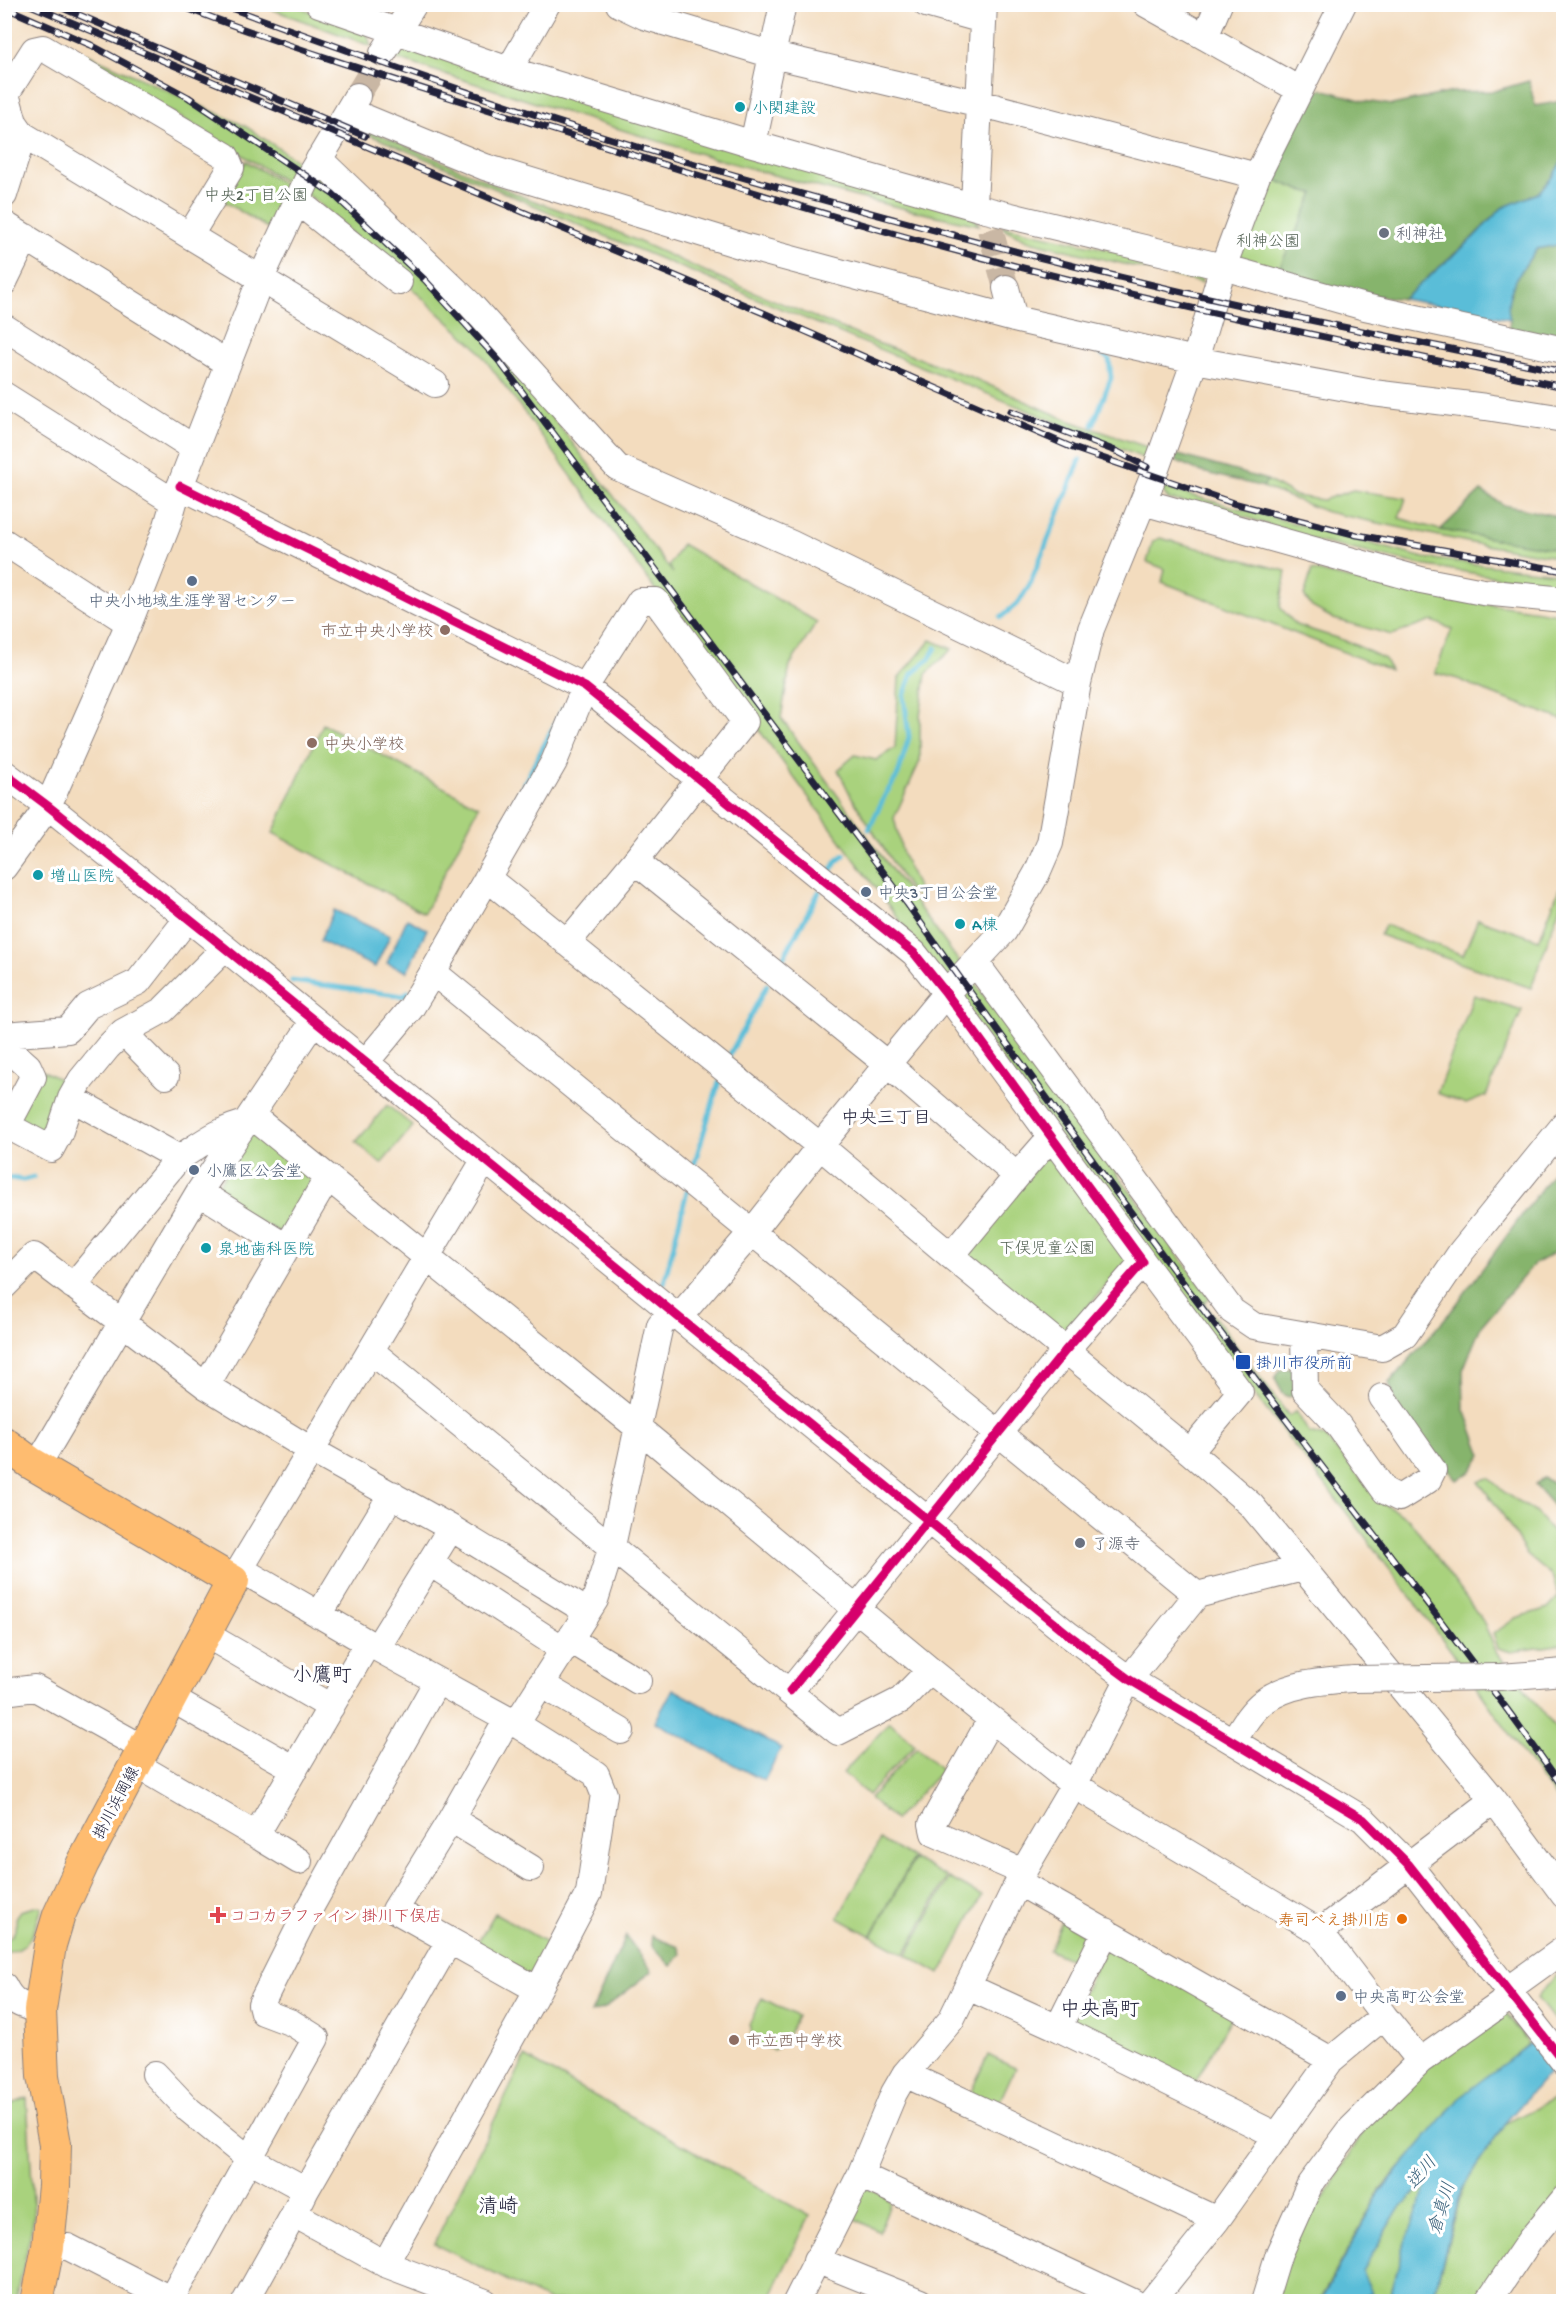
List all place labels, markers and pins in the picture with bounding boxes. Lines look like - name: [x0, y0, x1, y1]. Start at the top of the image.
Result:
- marker: 小関建設: [733, 100, 747, 114]
- place label: 小関建設: [752, 100, 816, 120]
- marker: 利神社: [1377, 226, 1391, 240]
- place label: 利神社: [1396, 226, 1444, 246]
- marker: 中央小地域生涯学習センター: [185, 574, 199, 588]
- place label: 中央小地域生涯学習センター: [88, 593, 296, 613]
- place label: 市立中央小学校: [321, 623, 433, 643]
- marker: 市立中央小学校: [438, 623, 452, 637]
- marker: 中央小学校: [305, 736, 319, 750]
- place label: 中央小学校: [324, 736, 404, 756]
- marker: 増山医院: [31, 868, 45, 882]
- place label: 増山医院: [50, 868, 114, 888]
- place label: 中央3丁目公会堂: [878, 884, 998, 905]
- marker: 中央3丁目公会堂: [859, 885, 873, 899]
- place label: A棟: [972, 916, 997, 937]
- marker: A棟: [953, 917, 967, 931]
- place label: 小鷹区公会堂: [206, 1162, 302, 1183]
- marker: 小鷹区公会堂: [187, 1163, 201, 1177]
- place label: 泉地歯科医院: [218, 1240, 314, 1261]
- marker: 泉地歯科医院: [199, 1241, 213, 1255]
- marker: 掛川市役所前: [1234, 1353, 1252, 1371]
- place label: 掛川市役所前: [1256, 1355, 1352, 1375]
- marker: 了源寺: [1073, 1536, 1087, 1550]
- place label: 了源寺: [1092, 1536, 1140, 1556]
- marker: ココカラファイン 掛川下俣店: [211, 1908, 225, 1922]
- place label: ココカラファイン 掛川下俣店: [230, 1908, 442, 1928]
- place label: 寿司べえ掛川店: [1278, 1912, 1390, 1932]
- marker: 寿司べえ掛川店: [1395, 1912, 1409, 1926]
- place label: 中央高町公会堂: [1353, 1988, 1465, 2009]
- marker: 中央高町公会堂: [1334, 1989, 1348, 2003]
- marker: 市立西中学校: [727, 2033, 741, 2047]
- place label: 市立西中学校: [746, 2033, 842, 2053]

